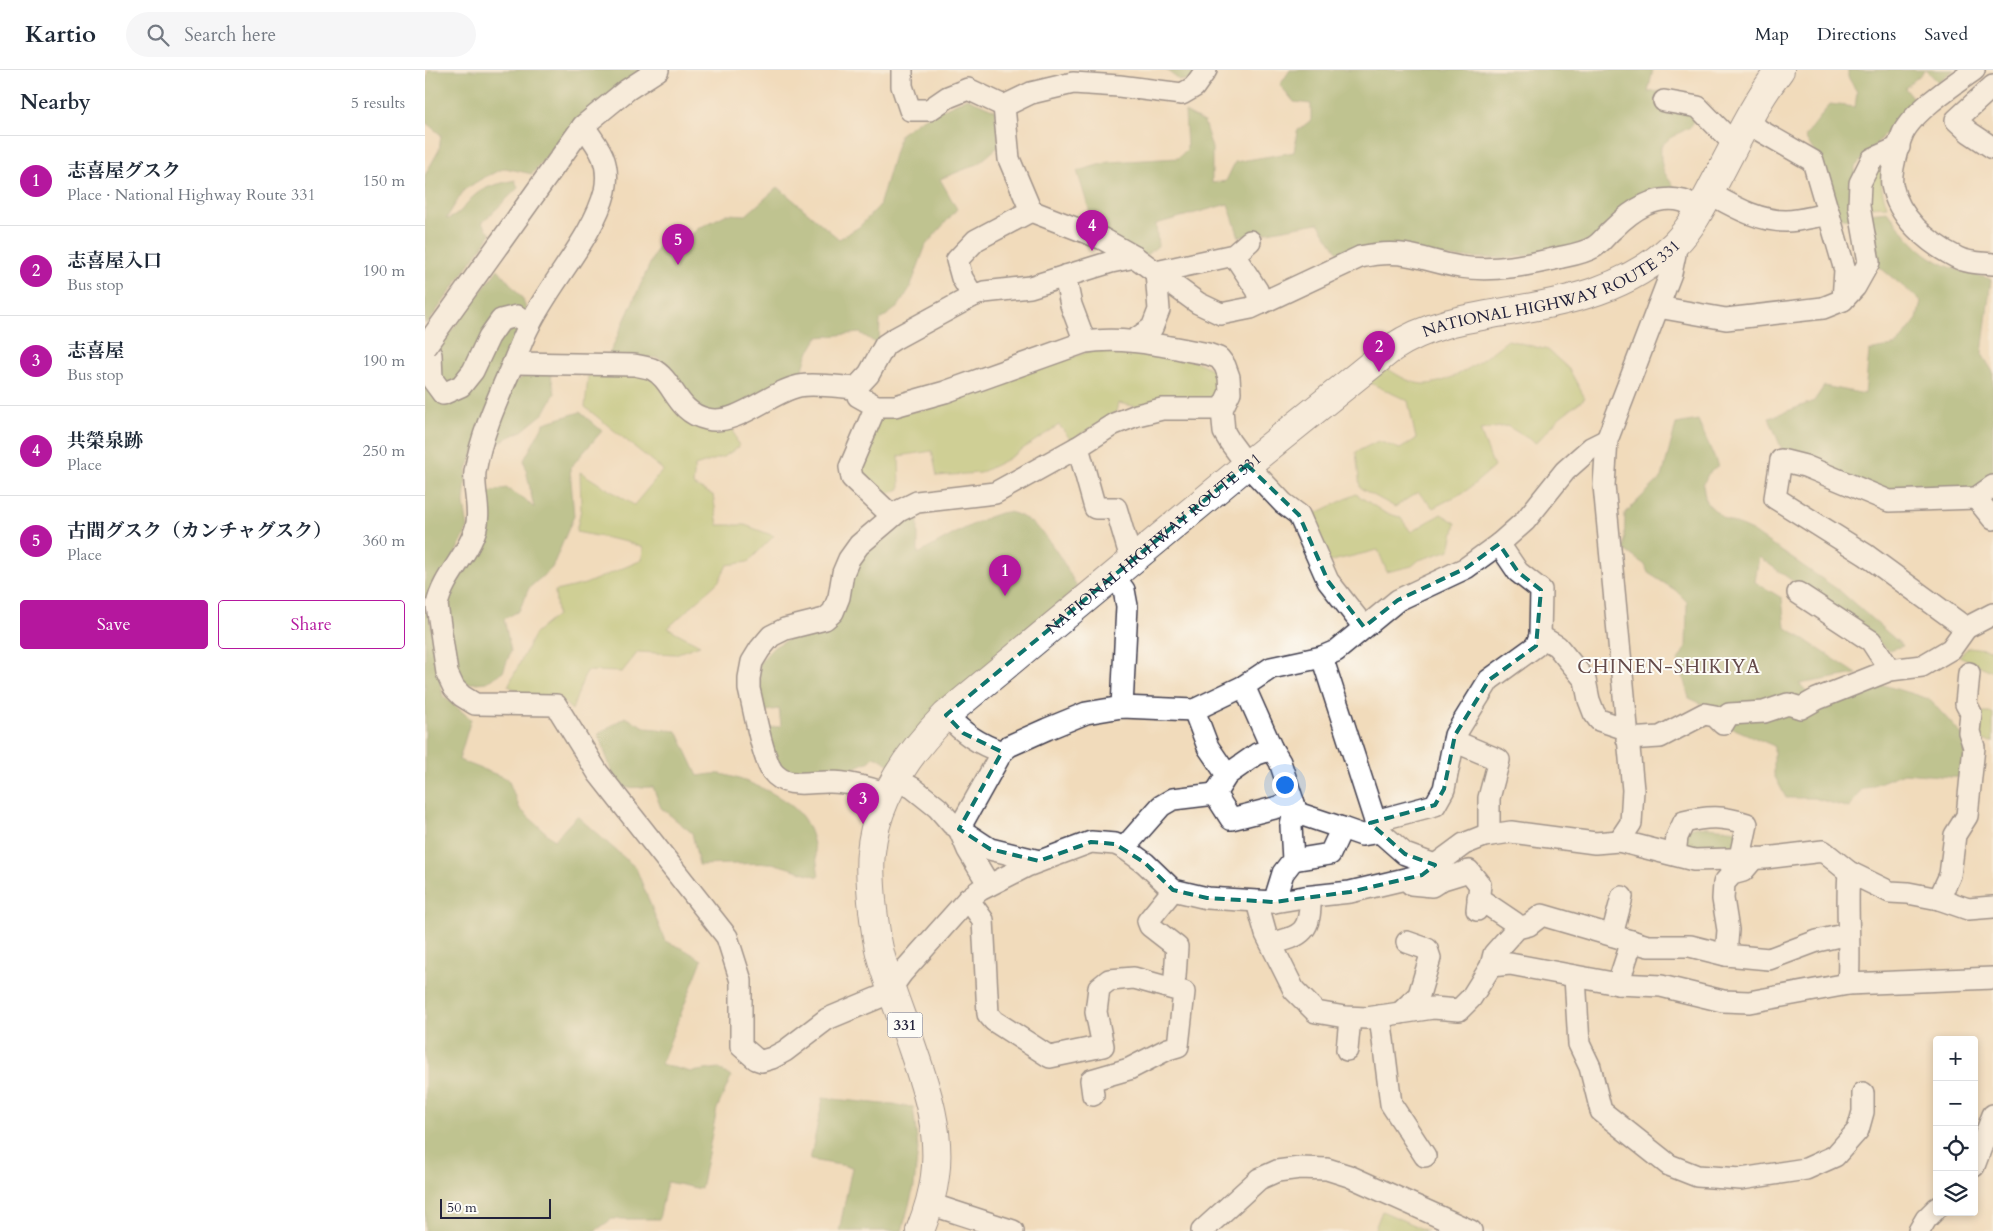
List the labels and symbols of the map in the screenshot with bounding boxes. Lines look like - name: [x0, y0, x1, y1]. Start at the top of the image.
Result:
- pin: 4: [1076, 210, 1108, 251]
- pin: 5: [662, 224, 694, 265]
- street label: NATIONAL HIGHWAY ROUTE 331: [1419, 235, 1685, 343]
- pin: 2: [1363, 331, 1395, 372]
- street label: NATIONAL HIGHWAY ROUTE 331: [1041, 448, 1266, 640]
- pin: 1: [989, 555, 1021, 596]
- district label: CHINEN-SHIKIYA: [1577, 654, 1761, 680]
- your location: [1272, 772, 1298, 798]
- pin: 3: [847, 783, 879, 824]
- road number: 331: [887, 1012, 923, 1038]
- scale bar: [440, 1196, 551, 1219]

